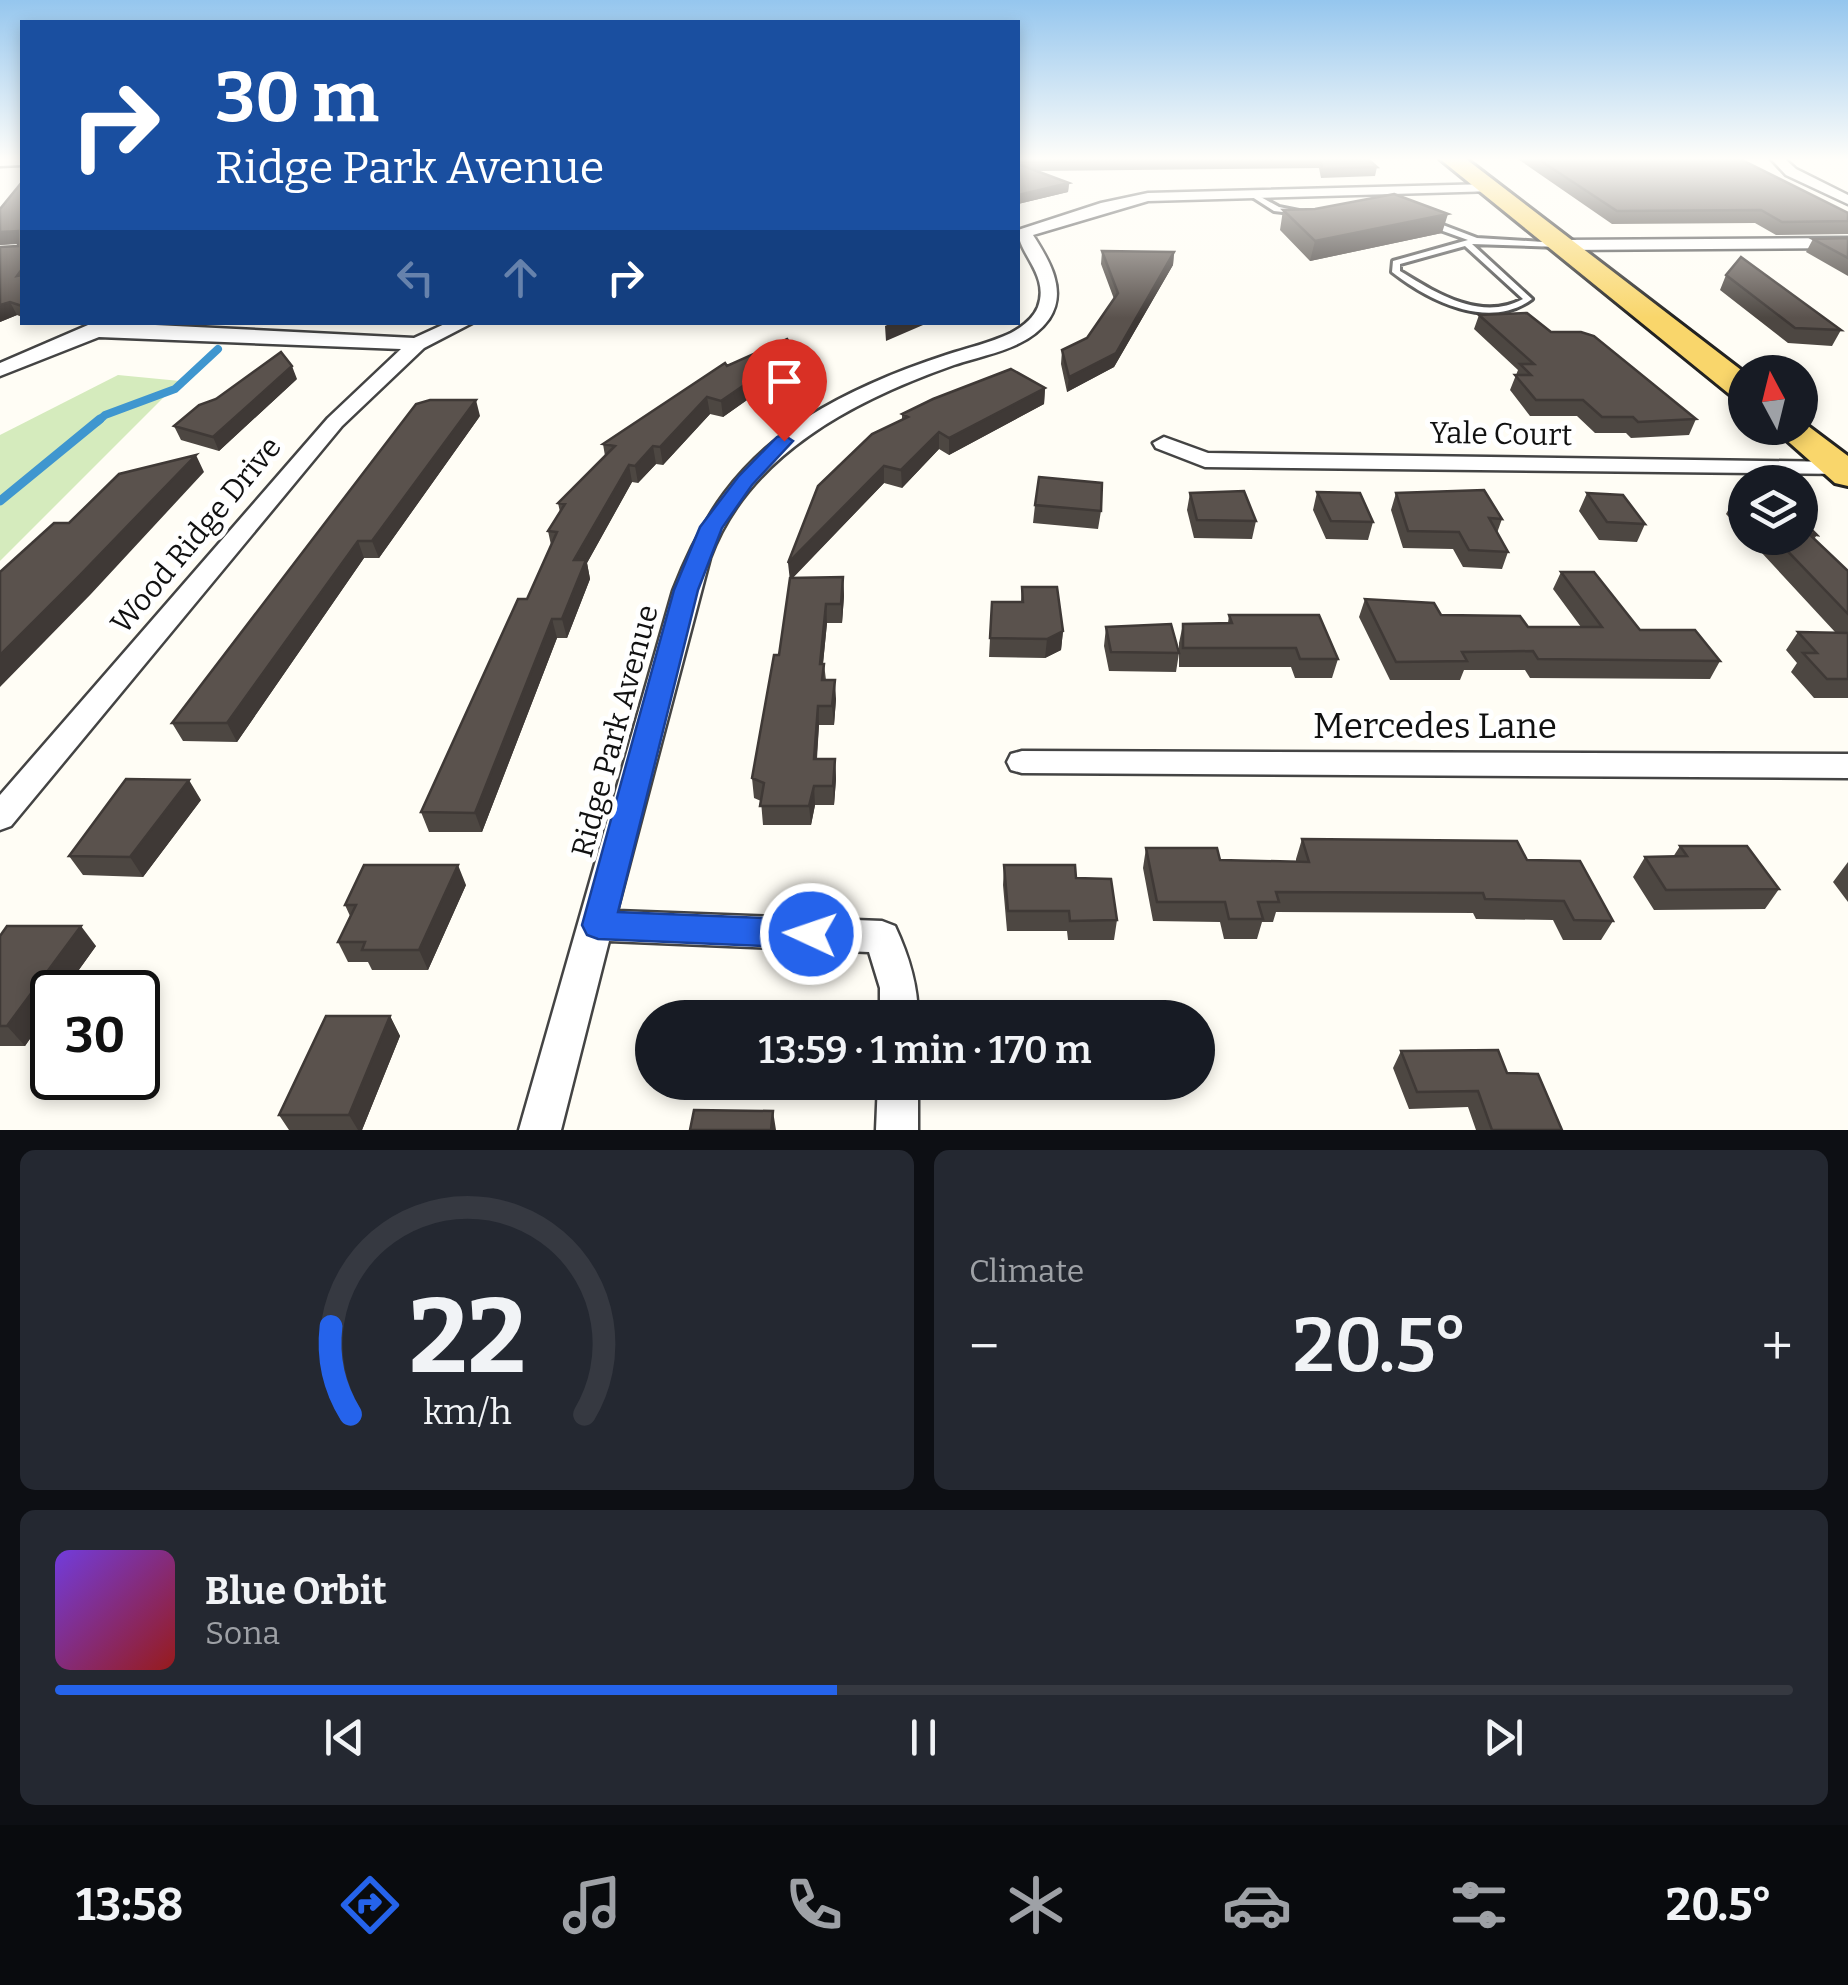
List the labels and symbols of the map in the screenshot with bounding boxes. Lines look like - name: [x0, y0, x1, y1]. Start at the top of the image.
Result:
- pin: [742, 339, 827, 442]
- north arrow: [1728, 355, 1818, 445]
- street label: Yale Court: [1429, 415, 1573, 453]
- street label: Wood Ridge Drive: [103, 429, 289, 641]
- street label: Ridge Park Avenue: [564, 601, 666, 861]
- street label: Mercedes Lane: [1313, 705, 1557, 747]
- position arrow: [759, 882, 863, 986]
- speed limit sign: 30: [30, 970, 160, 1100]

